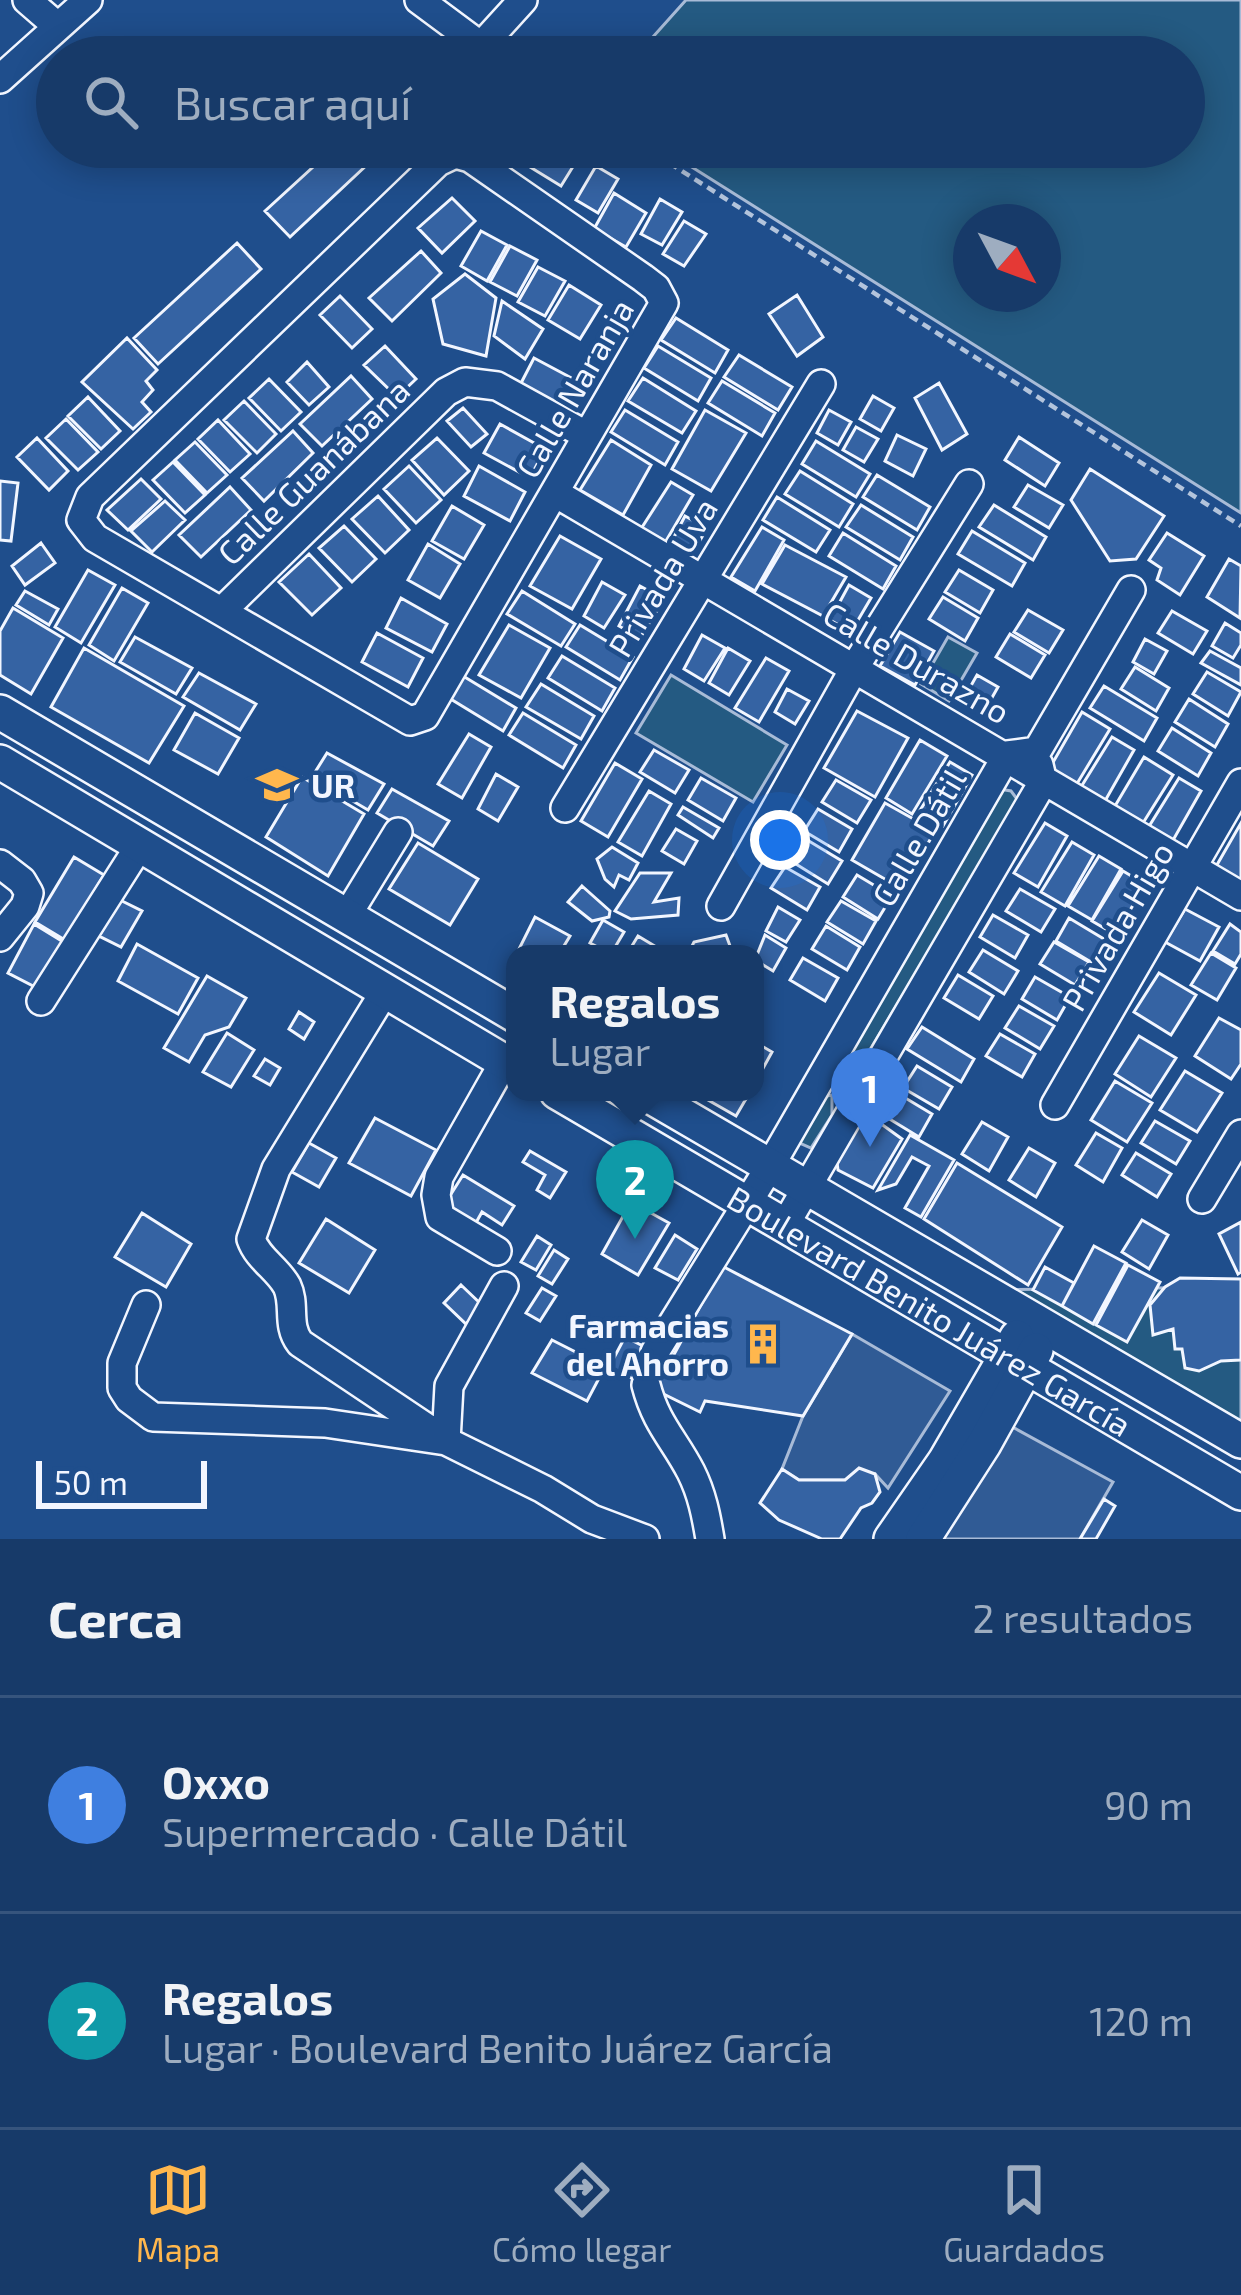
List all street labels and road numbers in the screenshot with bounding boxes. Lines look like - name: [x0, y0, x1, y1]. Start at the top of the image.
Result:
- street label: Calle Naranja: [507, 291, 641, 485]
- street label: Calle Guanábana: [209, 370, 417, 572]
- street label: Privada Uva: [599, 490, 725, 664]
- street label: Calle Durazno: [817, 593, 1017, 731]
- street label: Calle Dátil: [863, 761, 973, 913]
- street label: Privada Higo: [1053, 835, 1181, 1017]
- street label: Boulevard Benito Juárez García: [721, 1177, 1139, 1444]

